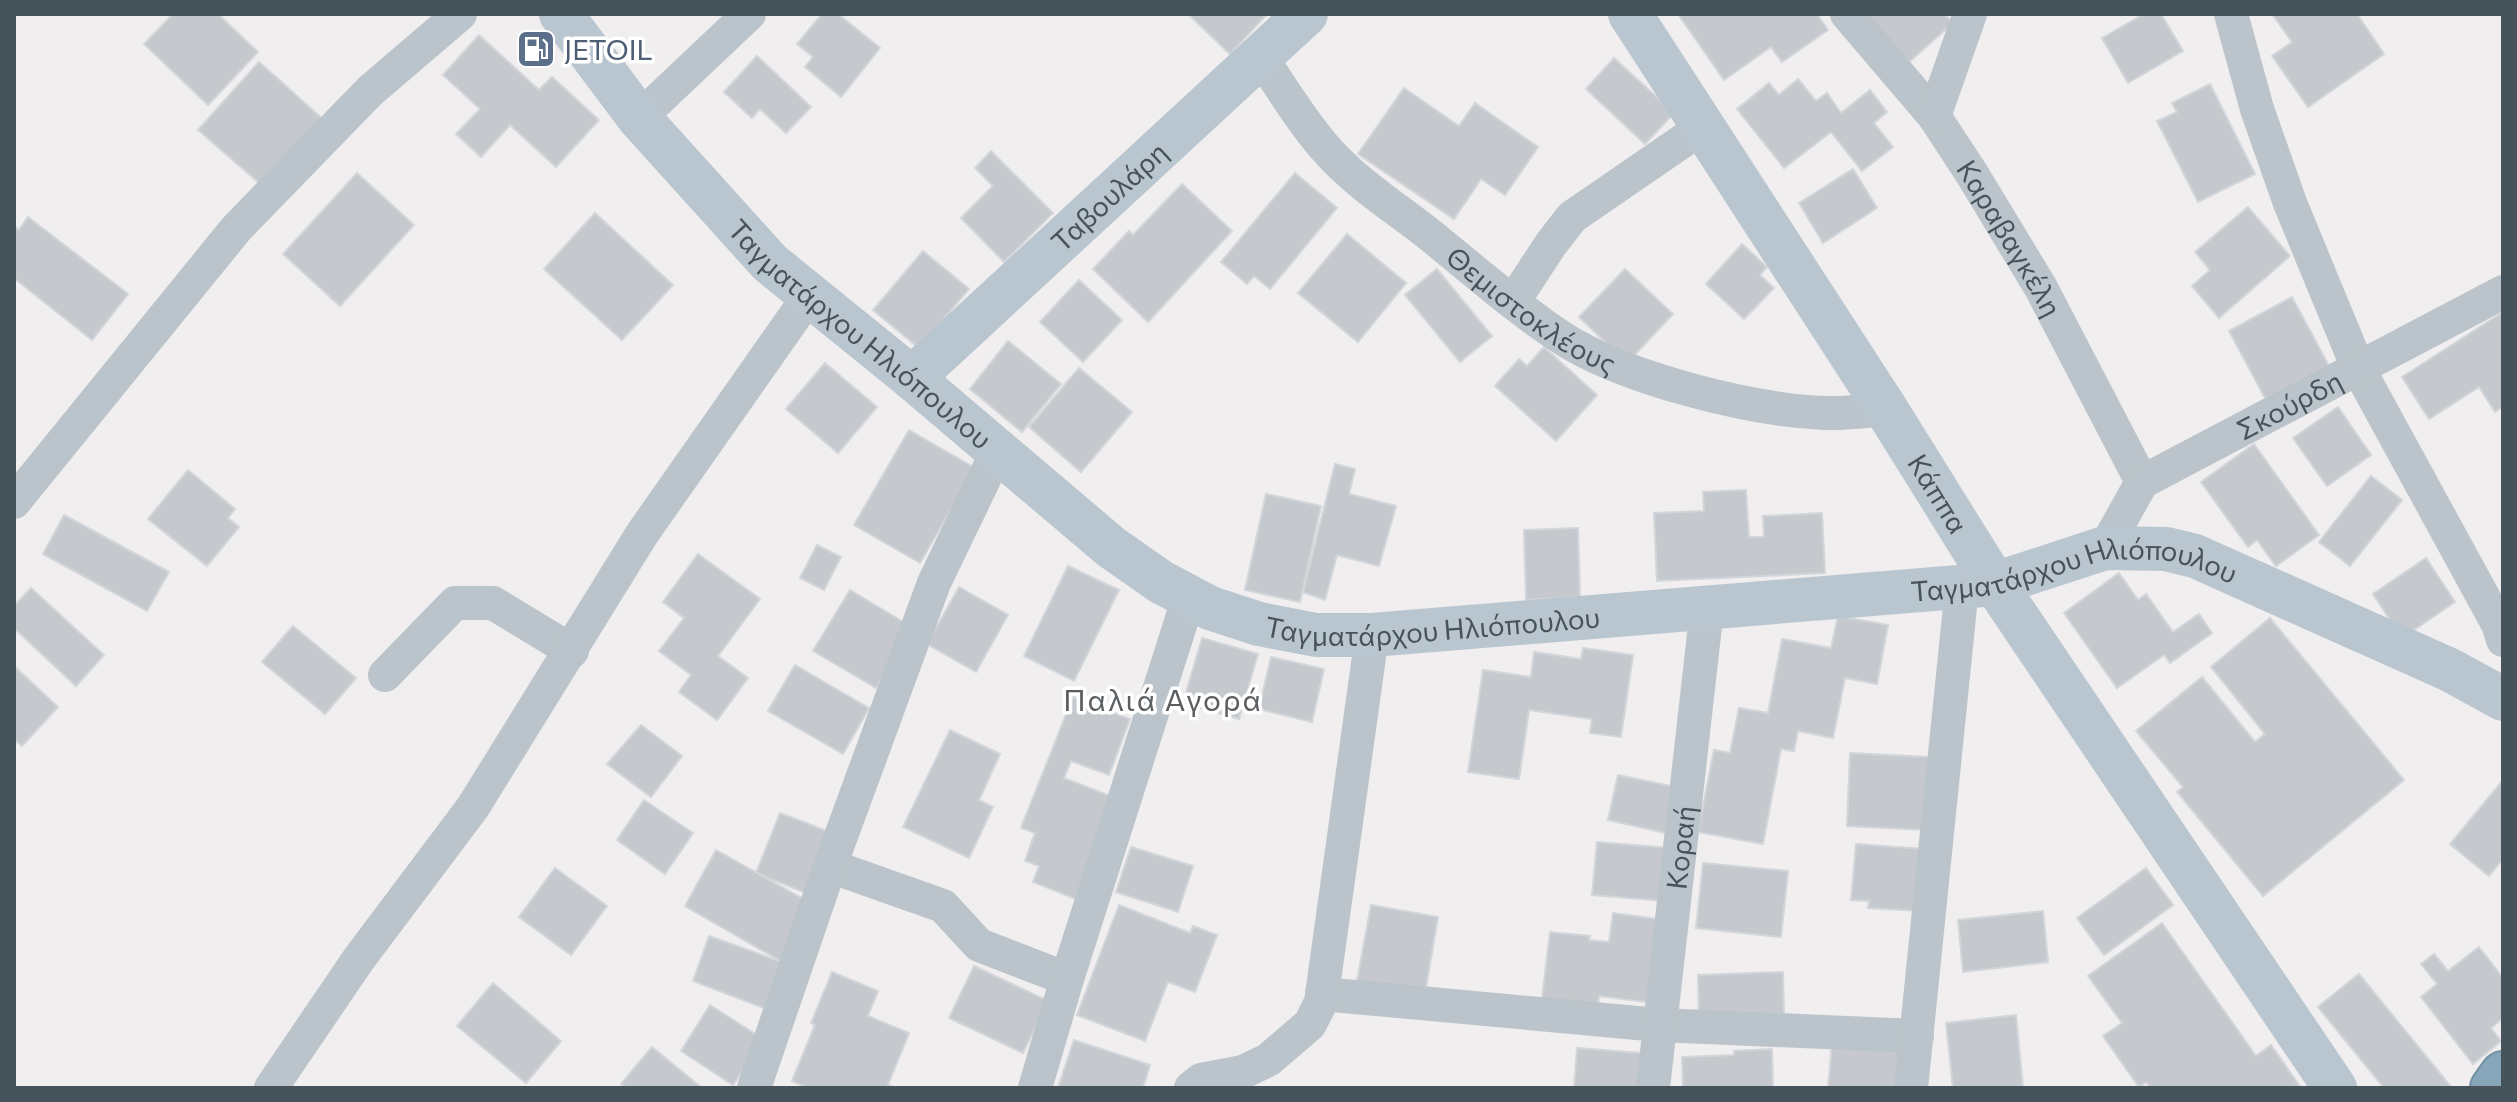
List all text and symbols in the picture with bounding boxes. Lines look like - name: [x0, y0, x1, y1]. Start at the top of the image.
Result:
- fuel station icon: JETOIL: [515, 28, 557, 70]
- place label: JETOIL: [564, 32, 653, 66]
- street label: Ταβουλάρη: [1044, 134, 1174, 258]
- street label: Καραβαγκέλη: [1950, 153, 2070, 322]
- street label: Ταγματάρχου Ηλιόπουλου: [722, 212, 999, 456]
- street label: Θεμιστοκλέους: [1440, 239, 1621, 380]
- street label: Σκούρδη: [2231, 363, 2348, 446]
- street label: Κάππα: [1901, 447, 1976, 539]
- street label: Ταγματάρχου Ηλιόπουλου: [1909, 531, 2243, 608]
- street label: Ταγματάρχου Ηλιόπουλου: [1262, 599, 1601, 652]
- district label: Παλιά Αγορά: [1063, 680, 1263, 717]
- street label: Κοραή: [1658, 804, 1702, 891]

